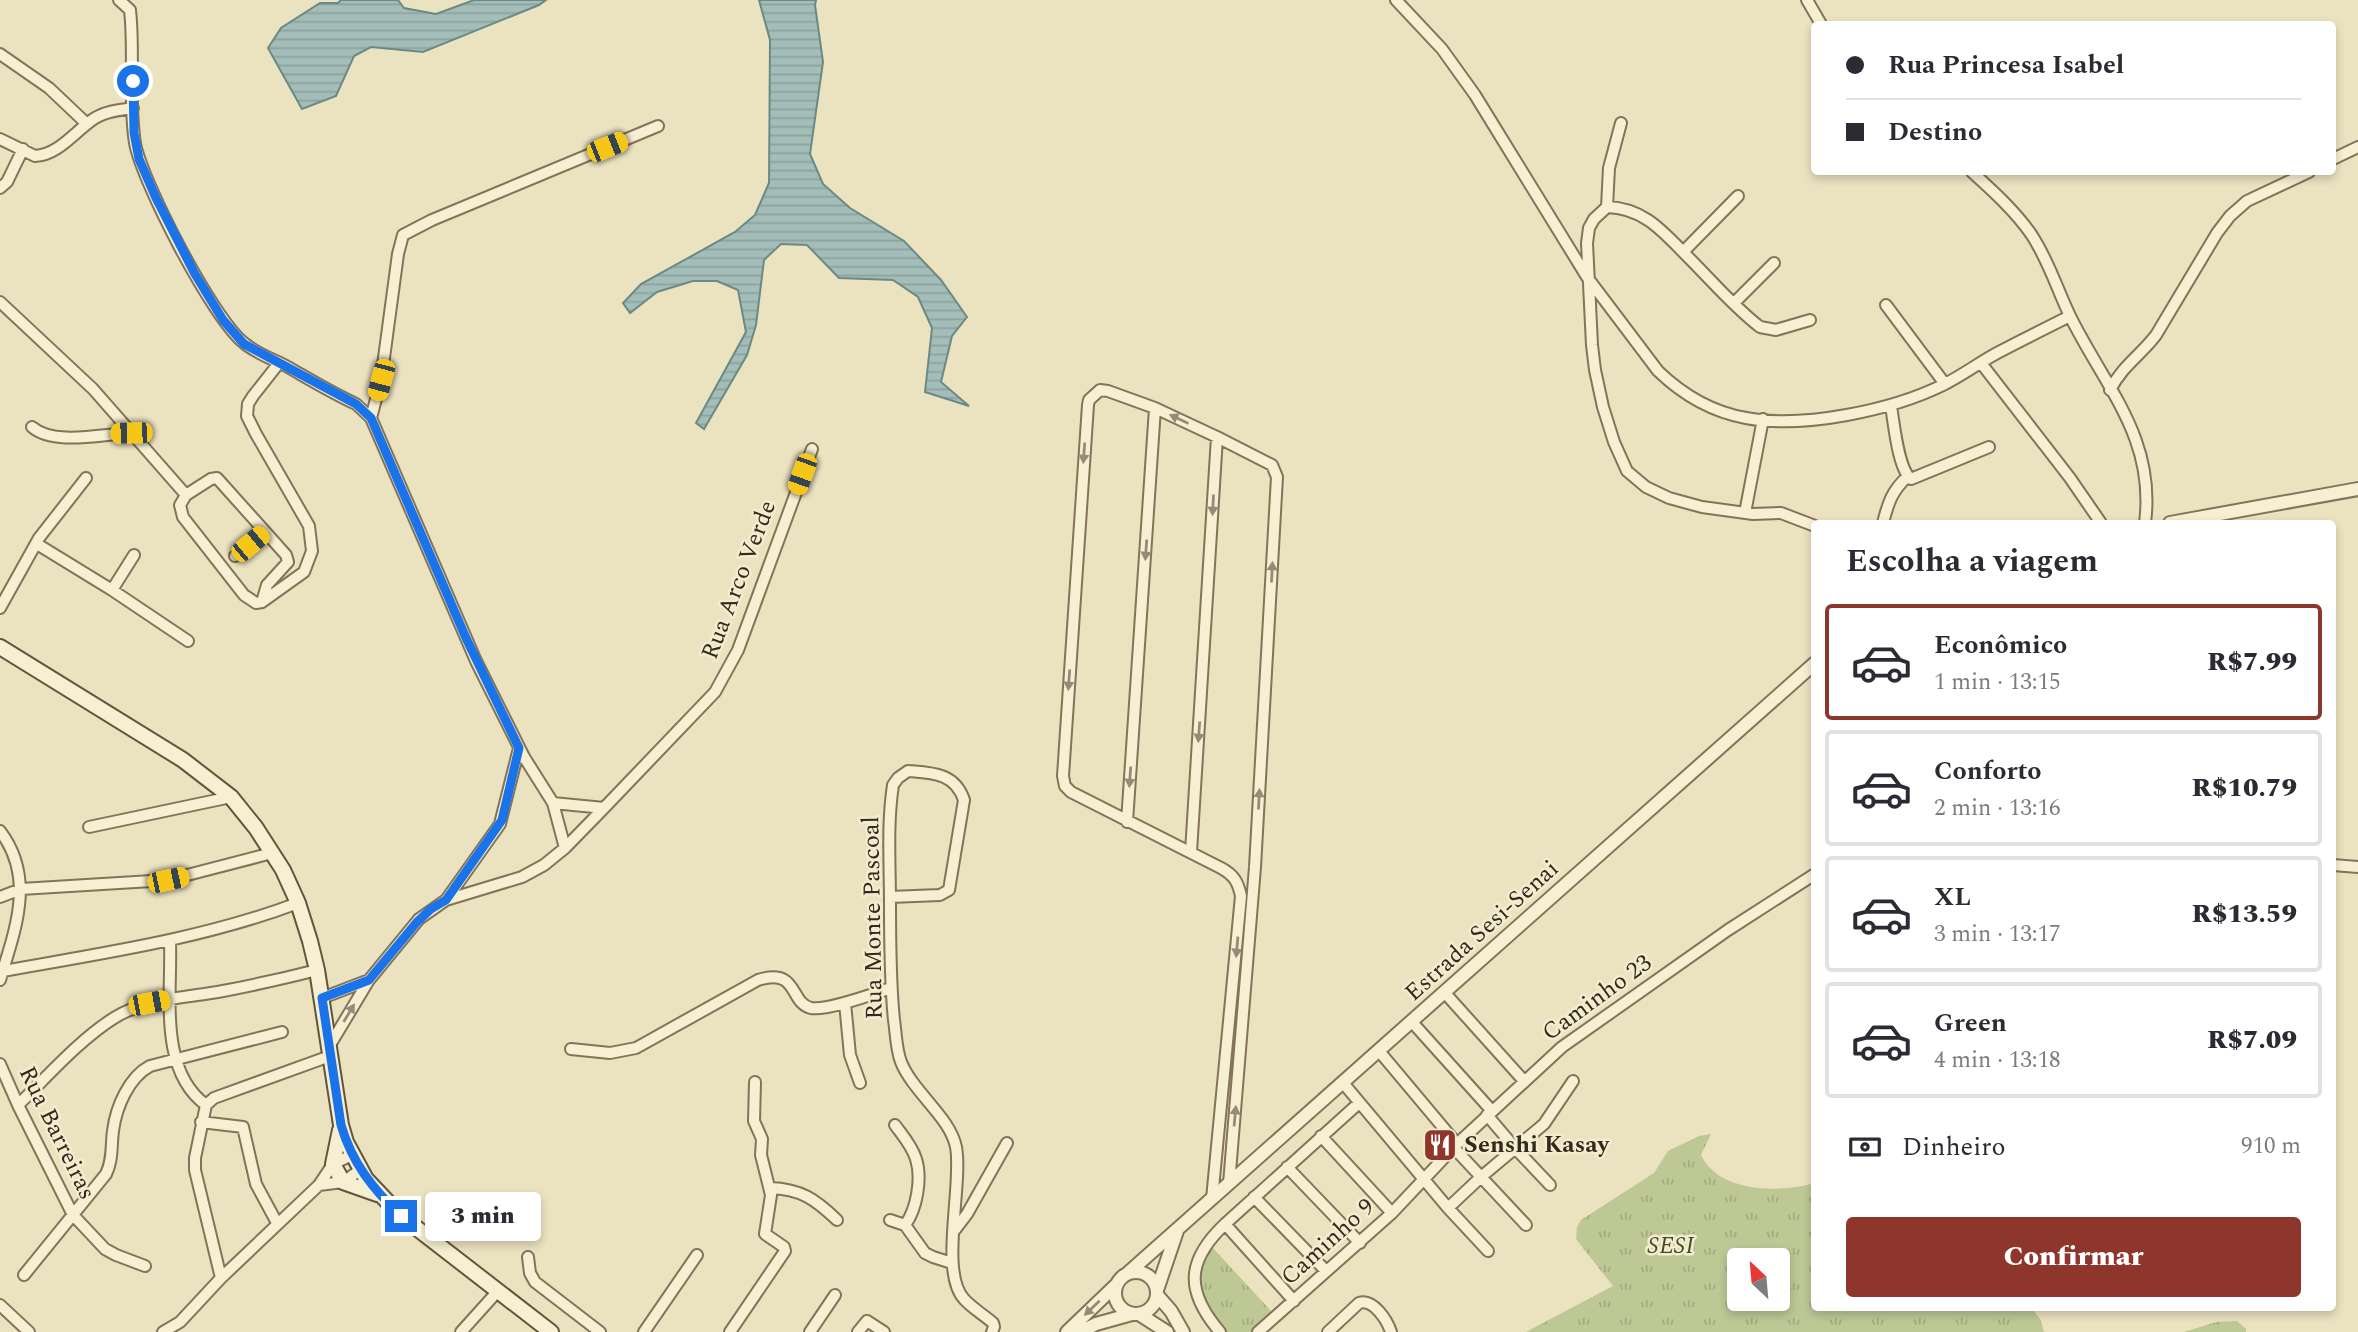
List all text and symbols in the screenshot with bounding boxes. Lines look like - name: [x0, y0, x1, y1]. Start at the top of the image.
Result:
- text: Rua Princesa Isabel: [1888, 45, 2124, 85]
- route start: [117, 65, 149, 97]
- text: Destino: [1888, 112, 1982, 152]
- car: [584, 129, 631, 165]
- car: [366, 357, 397, 403]
- one-way arrow: [1169, 413, 1189, 425]
- car: [110, 422, 153, 444]
- one-way arrow: [1079, 442, 1090, 464]
- car: [785, 451, 820, 497]
- one-way arrow: [1207, 494, 1218, 516]
- street label: Rua Arco Verde: [692, 495, 786, 665]
- car: [228, 522, 273, 566]
- text: Escolha a viagem: [1846, 537, 2098, 586]
- one-way arrow: [1140, 539, 1151, 561]
- one-way arrow: [1267, 561, 1278, 583]
- text: Econômico: [1934, 625, 2067, 665]
- icon: car: [1850, 631, 1913, 694]
- text: R$7.99: [2207, 642, 2297, 682]
- text: 1 min · 13:15: [1934, 665, 2061, 700]
- one-way arrow: [1064, 669, 1075, 691]
- one-way arrow: [1193, 721, 1204, 743]
- text: Conforto: [1934, 751, 2042, 791]
- icon: car: [1850, 757, 1913, 820]
- one-way arrow: [1124, 766, 1135, 788]
- text: R$10.79: [2192, 768, 2297, 808]
- one-way arrow: [1254, 788, 1265, 810]
- text: 2 min · 13:16: [1934, 791, 2061, 826]
- street label: Rua Monte Pascoal: [853, 816, 893, 1020]
- street label: Estrada Sesi-Senai: [1397, 852, 1567, 1010]
- car: [146, 865, 191, 895]
- text: XL: [1934, 877, 1971, 917]
- icon: car: [1850, 883, 1913, 946]
- text: R$13.59: [2192, 894, 2297, 934]
- text: 3 min · 13:17: [1934, 917, 2061, 952]
- one-way arrow: [1231, 936, 1242, 958]
- street label: Caminho 23: [1535, 946, 1659, 1050]
- car: [127, 989, 172, 1017]
- one-way arrow: [343, 1003, 356, 1022]
- text: Green: [1934, 1003, 2007, 1043]
- icon: car: [1850, 1009, 1913, 1072]
- text: R$7.09: [2207, 1020, 2297, 1060]
- text: 4 min · 13:18: [1934, 1043, 2061, 1078]
- street label: Rua Barreiras: [9, 1060, 105, 1206]
- one-way arrow: [1230, 1105, 1241, 1127]
- restaurant icon: Senshi Kasay: [1421, 1126, 1459, 1164]
- place label: Senshi Kasay: [1464, 1127, 1610, 1163]
- text: Dinheiro: [1902, 1127, 2006, 1167]
- icon: cash: [1846, 1128, 1884, 1166]
- text: 910 m: [2241, 1129, 2301, 1164]
- street label: Caminho 9: [1273, 1190, 1383, 1294]
- callout: 3 min: [426, 1192, 541, 1240]
- text: 3 min: [451, 1199, 515, 1234]
- route end: [385, 1200, 417, 1232]
- button: Confirmar: [1846, 1217, 2301, 1297]
- park label: SESI: [1647, 1228, 1695, 1264]
- north arrow: [1727, 1248, 1790, 1311]
- map controls: [1727, 1248, 1790, 1311]
- one-way arrow: [1083, 1300, 1100, 1317]

